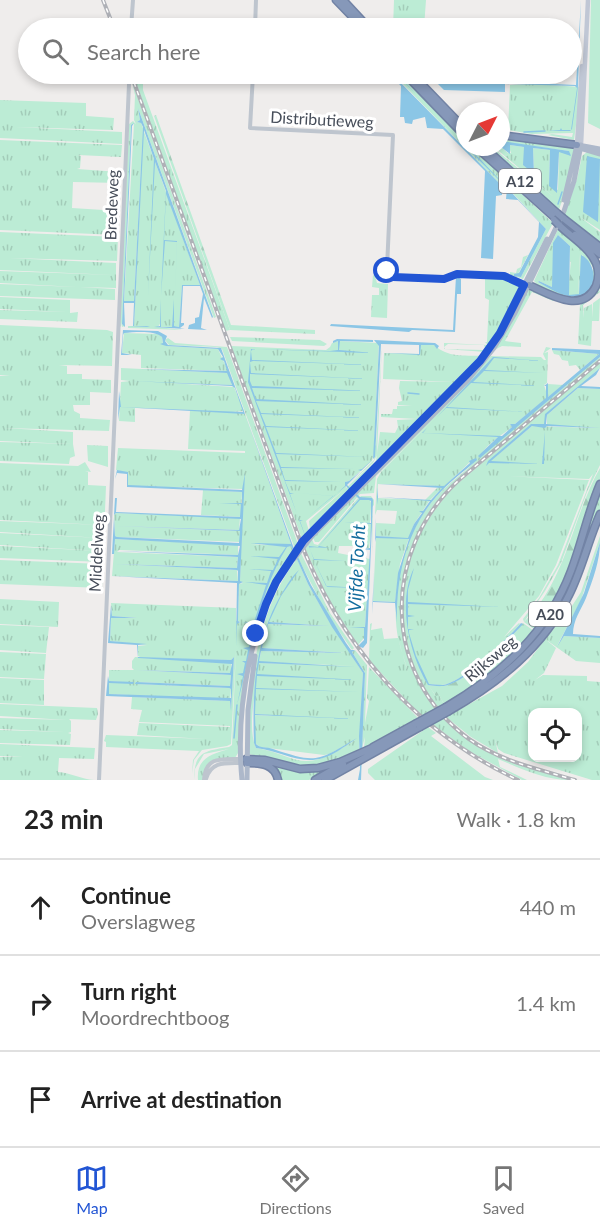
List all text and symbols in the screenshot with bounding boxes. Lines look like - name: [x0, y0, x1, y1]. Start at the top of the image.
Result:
- search box: [18, 18, 582, 84]
- icon: search: [39, 35, 72, 68]
- text: Search here: [87, 38, 200, 65]
- north arrow: [456, 102, 510, 156]
- street label: Distributieweg: [270, 107, 374, 131]
- street label: Bredeweg: [100, 169, 122, 241]
- road number: A12: [499, 169, 541, 193]
- route start: [373, 257, 399, 283]
- street label: Middelweg: [84, 514, 108, 592]
- water label: Vijfde Tocht: [343, 523, 369, 613]
- road number: A20: [529, 602, 571, 626]
- route end: [242, 620, 268, 646]
- street label: Rijksweg: [460, 631, 520, 685]
- map controls: [528, 708, 582, 762]
- button: locate: [528, 708, 582, 762]
- text: 23 min: [24, 803, 104, 835]
- text: Walk · 1.8 km: [457, 807, 576, 831]
- text: Continue: [81, 882, 171, 909]
- icon: ahead: [24, 891, 57, 924]
- text: 440 m: [520, 895, 576, 919]
- text: Overslagweg: [81, 909, 195, 933]
- text: Turn right: [81, 978, 176, 1005]
- icon: right: [24, 987, 57, 1020]
- text: 1.4 km: [516, 991, 576, 1015]
- text: Moordrechtboog: [81, 1005, 229, 1029]
- icon: arrive: [24, 1083, 57, 1116]
- text: Arrive at destination: [81, 1086, 282, 1113]
- tab: Map: [75, 1162, 108, 1217]
- tab: Directions: [259, 1162, 332, 1217]
- tab: Saved: [483, 1162, 524, 1217]

